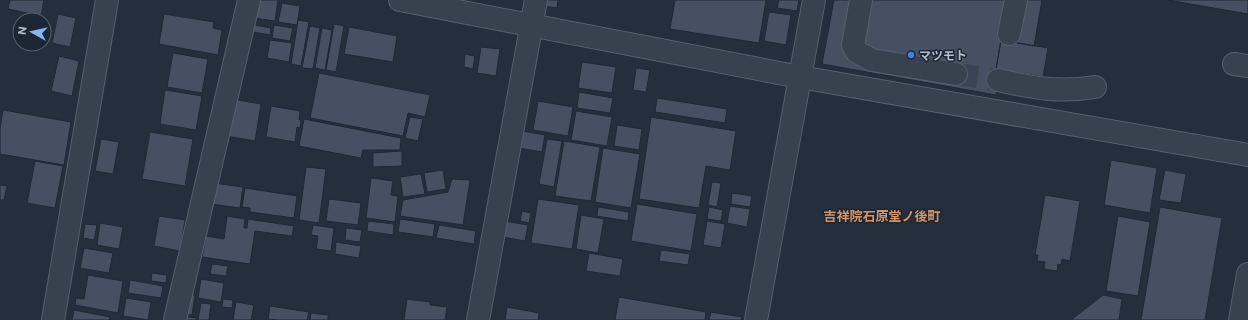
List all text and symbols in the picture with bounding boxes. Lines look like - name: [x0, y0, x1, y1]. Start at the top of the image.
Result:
- north arrow: [12, 12, 52, 52]
- text: N: [15, 26, 29, 36]
- place label: マツモト: [919, 48, 967, 62]
- marker: マツモト: [906, 50, 916, 60]
- district label: 吉祥院石原堂ノ後町: [823, 208, 941, 224]

